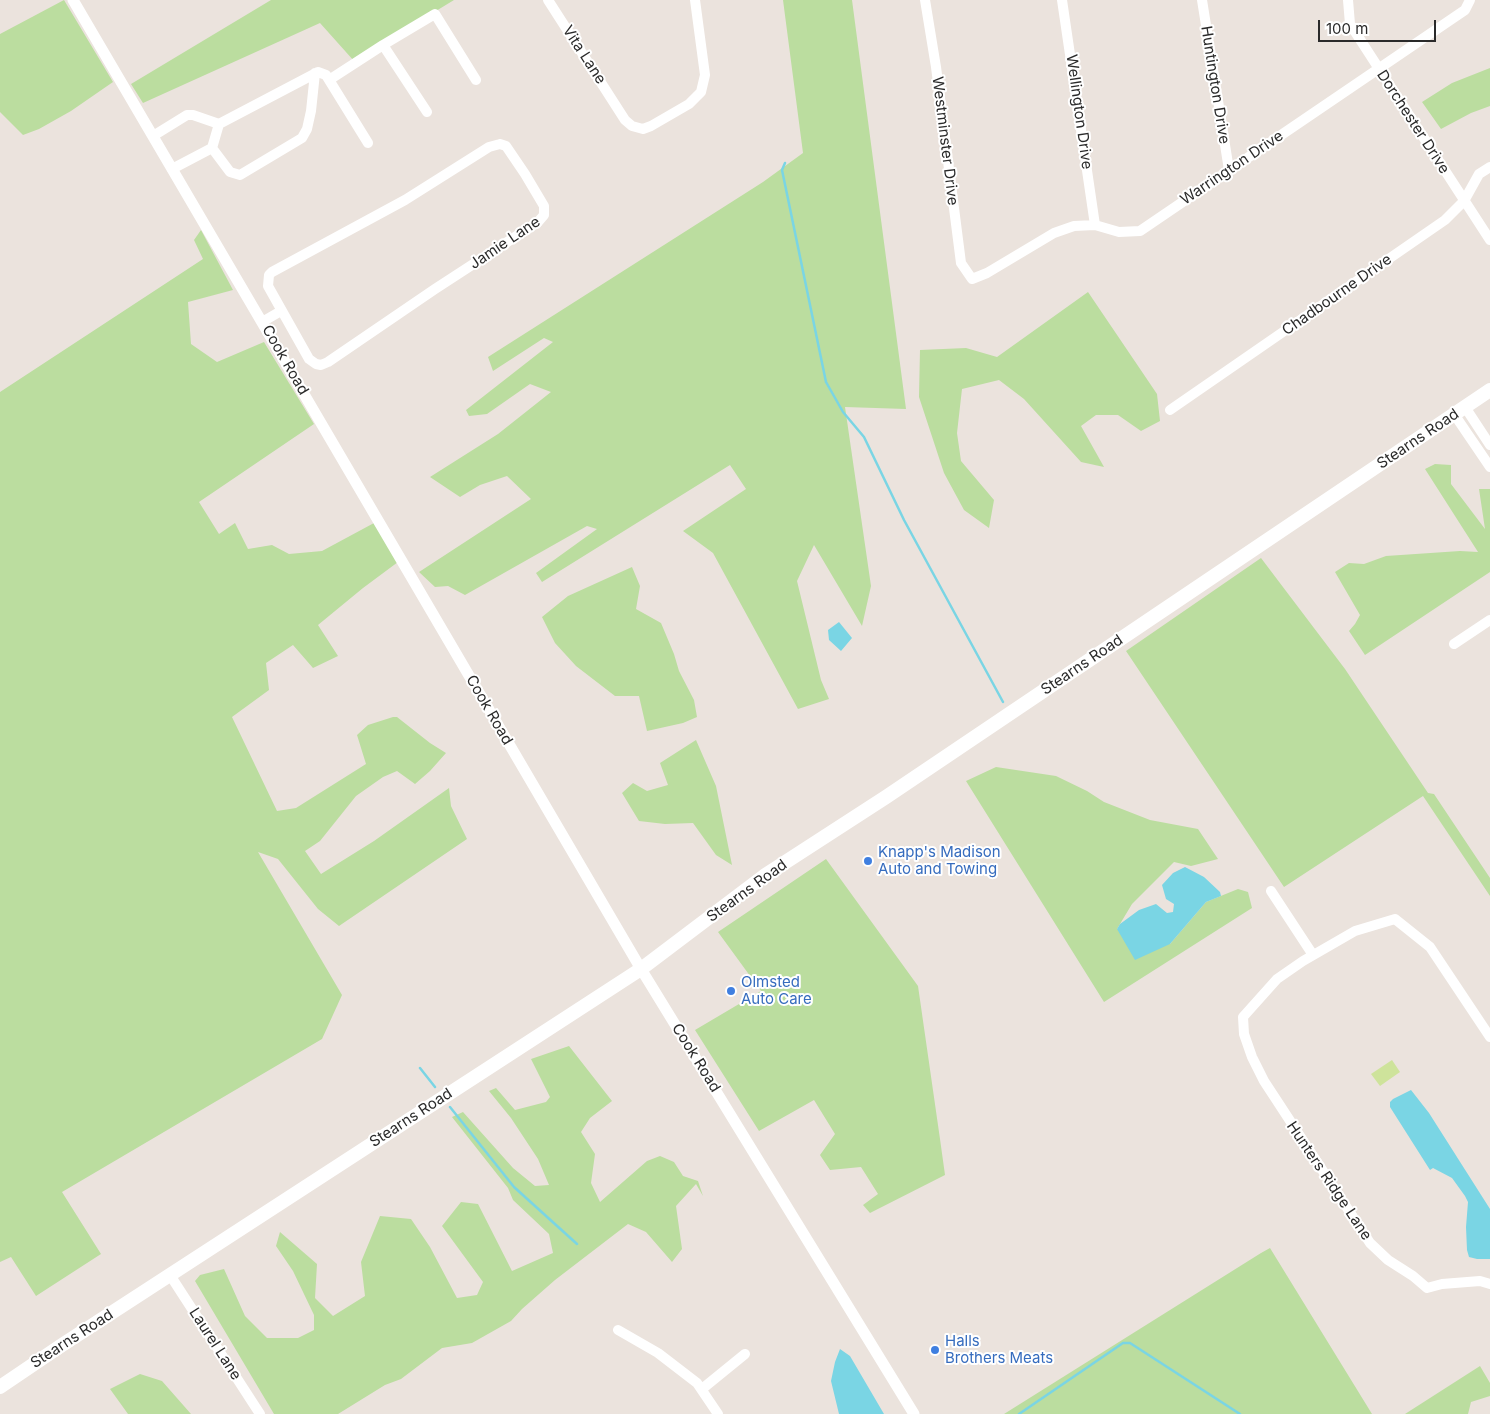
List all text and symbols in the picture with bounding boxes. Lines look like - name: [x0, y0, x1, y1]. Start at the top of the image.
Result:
- scale bar: [1320, 10, 1438, 42]
- text: 100 m: [1326, 19, 1368, 38]
- street label: Vita Lane: [558, 22, 610, 88]
- street label: Huntington Drive: [1197, 25, 1233, 145]
- street label: Wellington Drive: [1062, 53, 1096, 171]
- street label: Dorchester Drive: [1373, 67, 1453, 177]
- street label: Westminster Drive: [928, 76, 962, 206]
- street label: Warrington Drive: [1177, 127, 1287, 209]
- street label: Jamie Lane: [466, 213, 544, 273]
- street label: Chadbourne Drive: [1279, 251, 1395, 339]
- street label: Cook Road: [258, 322, 312, 398]
- street label: Stearns Road: [1374, 405, 1462, 473]
- street label: Stearns Road: [1038, 631, 1126, 699]
- street label: Cook Road: [462, 672, 516, 748]
- place label: Knapp's Madison Auto and Towing: [878, 843, 1001, 878]
- marker: Knapp's Madison Auto and Towing: [862, 855, 874, 867]
- street label: Stearns Road: [703, 856, 791, 926]
- place label: Olmsted Auto Care: [741, 973, 812, 1008]
- marker: Olmsted Auto Care: [725, 985, 737, 997]
- street label: Cook Road: [668, 1020, 724, 1096]
- street label: Stearns Road: [366, 1085, 456, 1151]
- street label: Hunters Ridge Lane: [1283, 1118, 1375, 1244]
- street label: Laurel Lane: [185, 1305, 245, 1383]
- street label: Stearns Road: [27, 1306, 117, 1372]
- place label: Halls Brothers Meats: [945, 1332, 1053, 1367]
- marker: Halls Brothers Meats: [929, 1344, 941, 1356]

